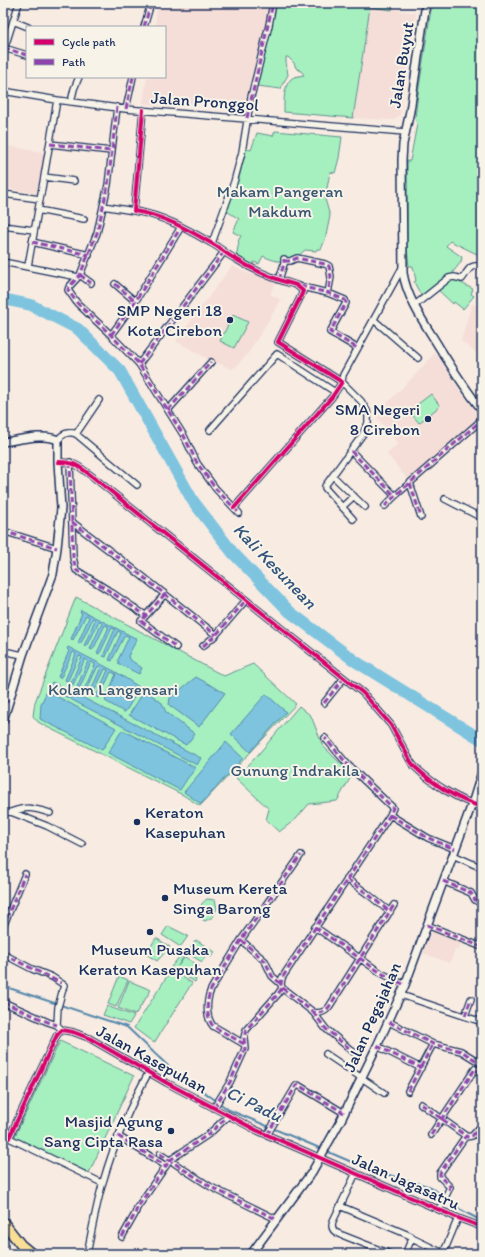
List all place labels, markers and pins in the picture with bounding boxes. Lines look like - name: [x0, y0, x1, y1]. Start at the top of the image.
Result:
- place label: SMP Negeri 18 Kota Cirebon: [117, 300, 222, 340]
- marker: SMP Negeri 18 Kota Cirebon: [225, 315, 235, 325]
- place label: SMA Negeri 8 Cirebon: [335, 399, 420, 439]
- marker: SMA Negeri 8 Cirebon: [423, 414, 433, 424]
- place label: Keraton Kasepuhan: [145, 802, 226, 842]
- marker: Keraton Kasepuhan: [132, 817, 142, 827]
- place label: Museum Kereta Singa Barong: [173, 878, 287, 918]
- marker: Museum Kereta Singa Barong: [160, 893, 170, 903]
- marker: Museum Pusaka Keraton Kasepuhan: [145, 927, 155, 937]
- place label: Museum Pusaka Keraton Kasepuhan: [78, 939, 222, 979]
- place label: Masjid Agung Sang Cipta Rasa: [44, 1111, 163, 1151]
- marker: Masjid Agung Sang Cipta Rasa: [166, 1126, 176, 1136]

